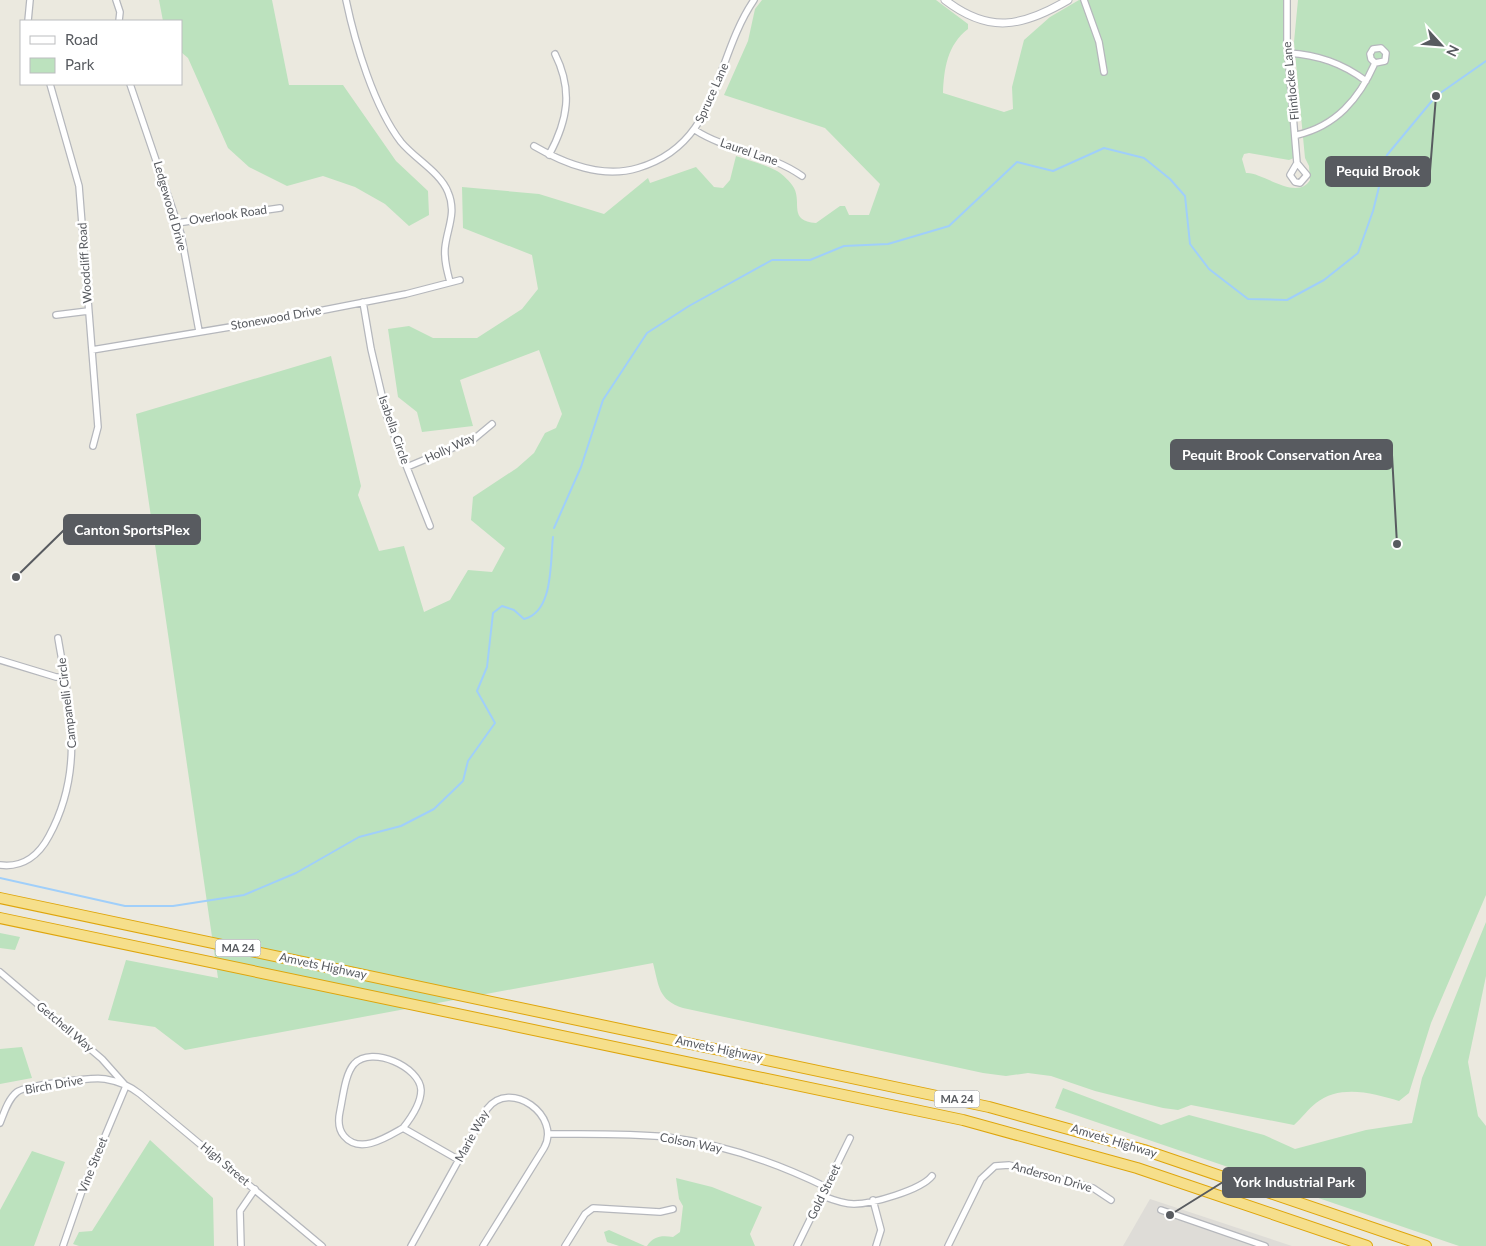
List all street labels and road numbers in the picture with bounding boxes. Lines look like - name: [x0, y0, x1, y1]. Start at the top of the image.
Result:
- street label: Flintlocke Lane: [1279, 41, 1302, 121]
- street label: Spruce Lane: [692, 60, 731, 125]
- street label: Laurel Lane: [718, 135, 780, 168]
- street label: Ledgewood Drive: [151, 159, 190, 252]
- street label: Overlook Road: [188, 202, 268, 227]
- street label: Woodcliff Road: [74, 222, 95, 304]
- street label: Stonewood Drive: [229, 302, 322, 333]
- street label: Isabella Circle: [376, 393, 413, 466]
- street label: Holly Way: [422, 429, 478, 466]
- street label: Campanelli Circle: [54, 657, 79, 749]
- road number: MA 24: [216, 940, 260, 956]
- street label: Amvets Highway: [278, 949, 369, 982]
- street label: Getchell Way: [34, 998, 98, 1055]
- street label: Amvets Highway: [674, 1032, 765, 1065]
- street label: Birch Drive: [24, 1072, 84, 1097]
- road number: MA 24: [934, 1090, 980, 1108]
- street label: Marie Way: [451, 1106, 492, 1164]
- street label: Amvets Highway: [1069, 1120, 1160, 1161]
- street label: Colson Way: [659, 1129, 724, 1156]
- street label: Vine Street: [75, 1134, 111, 1195]
- street label: High Street: [198, 1139, 253, 1189]
- street label: Anderson Drive: [1010, 1158, 1094, 1195]
- street label: Gold Street: [804, 1161, 844, 1222]

